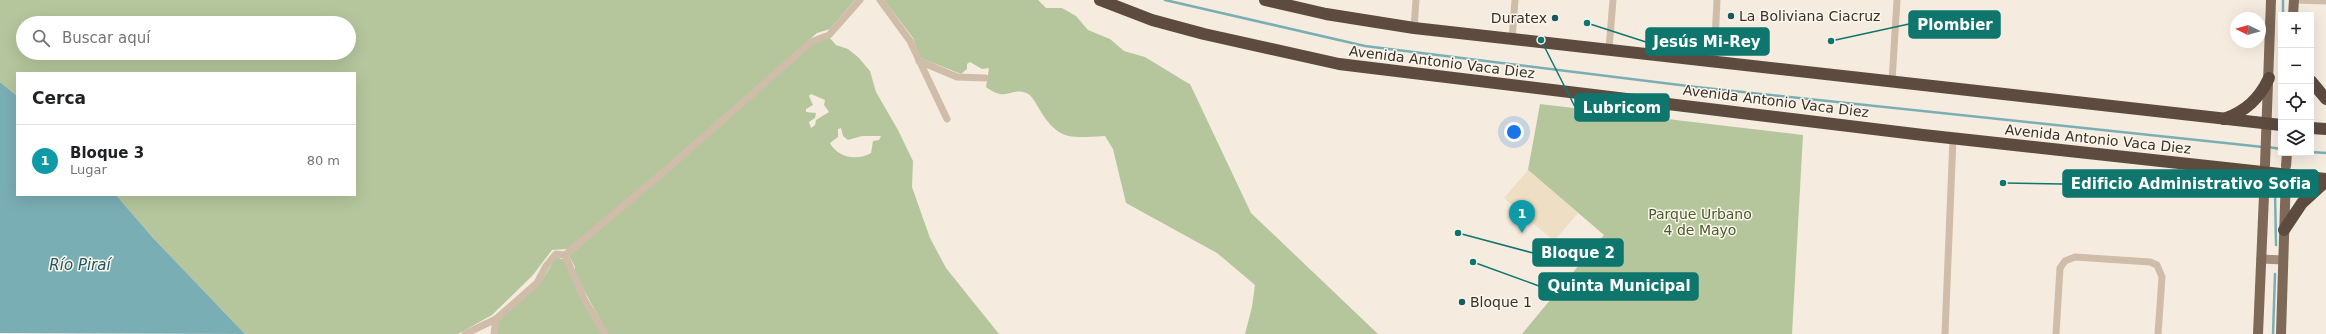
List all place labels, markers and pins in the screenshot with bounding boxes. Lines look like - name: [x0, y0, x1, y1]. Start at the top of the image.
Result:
- place label: La Boliviana Ciacruz: [1739, 8, 1880, 24]
- place label: Duratex: [1491, 10, 1547, 26]
- marker: La Boliviana Ciacruz: [1726, 11, 1736, 21]
- callout: Plombier: [1909, 11, 2000, 38]
- marker: Duratex: [1550, 13, 1560, 23]
- callout: Jesús Mi-Rey: [1646, 28, 1769, 55]
- callout: Lubricom: [1575, 94, 1669, 121]
- callout: Edificio Administrativo Sofia: [2063, 170, 2318, 197]
- pin: 1: [1509, 200, 1535, 233]
- callout: Bloque 2: [1533, 239, 1623, 266]
- callout: Quinta Municipal: [1539, 273, 1698, 300]
- place label: Bloque 1: [1470, 294, 1532, 310]
- marker: Bloque 1: [1457, 297, 1467, 307]

